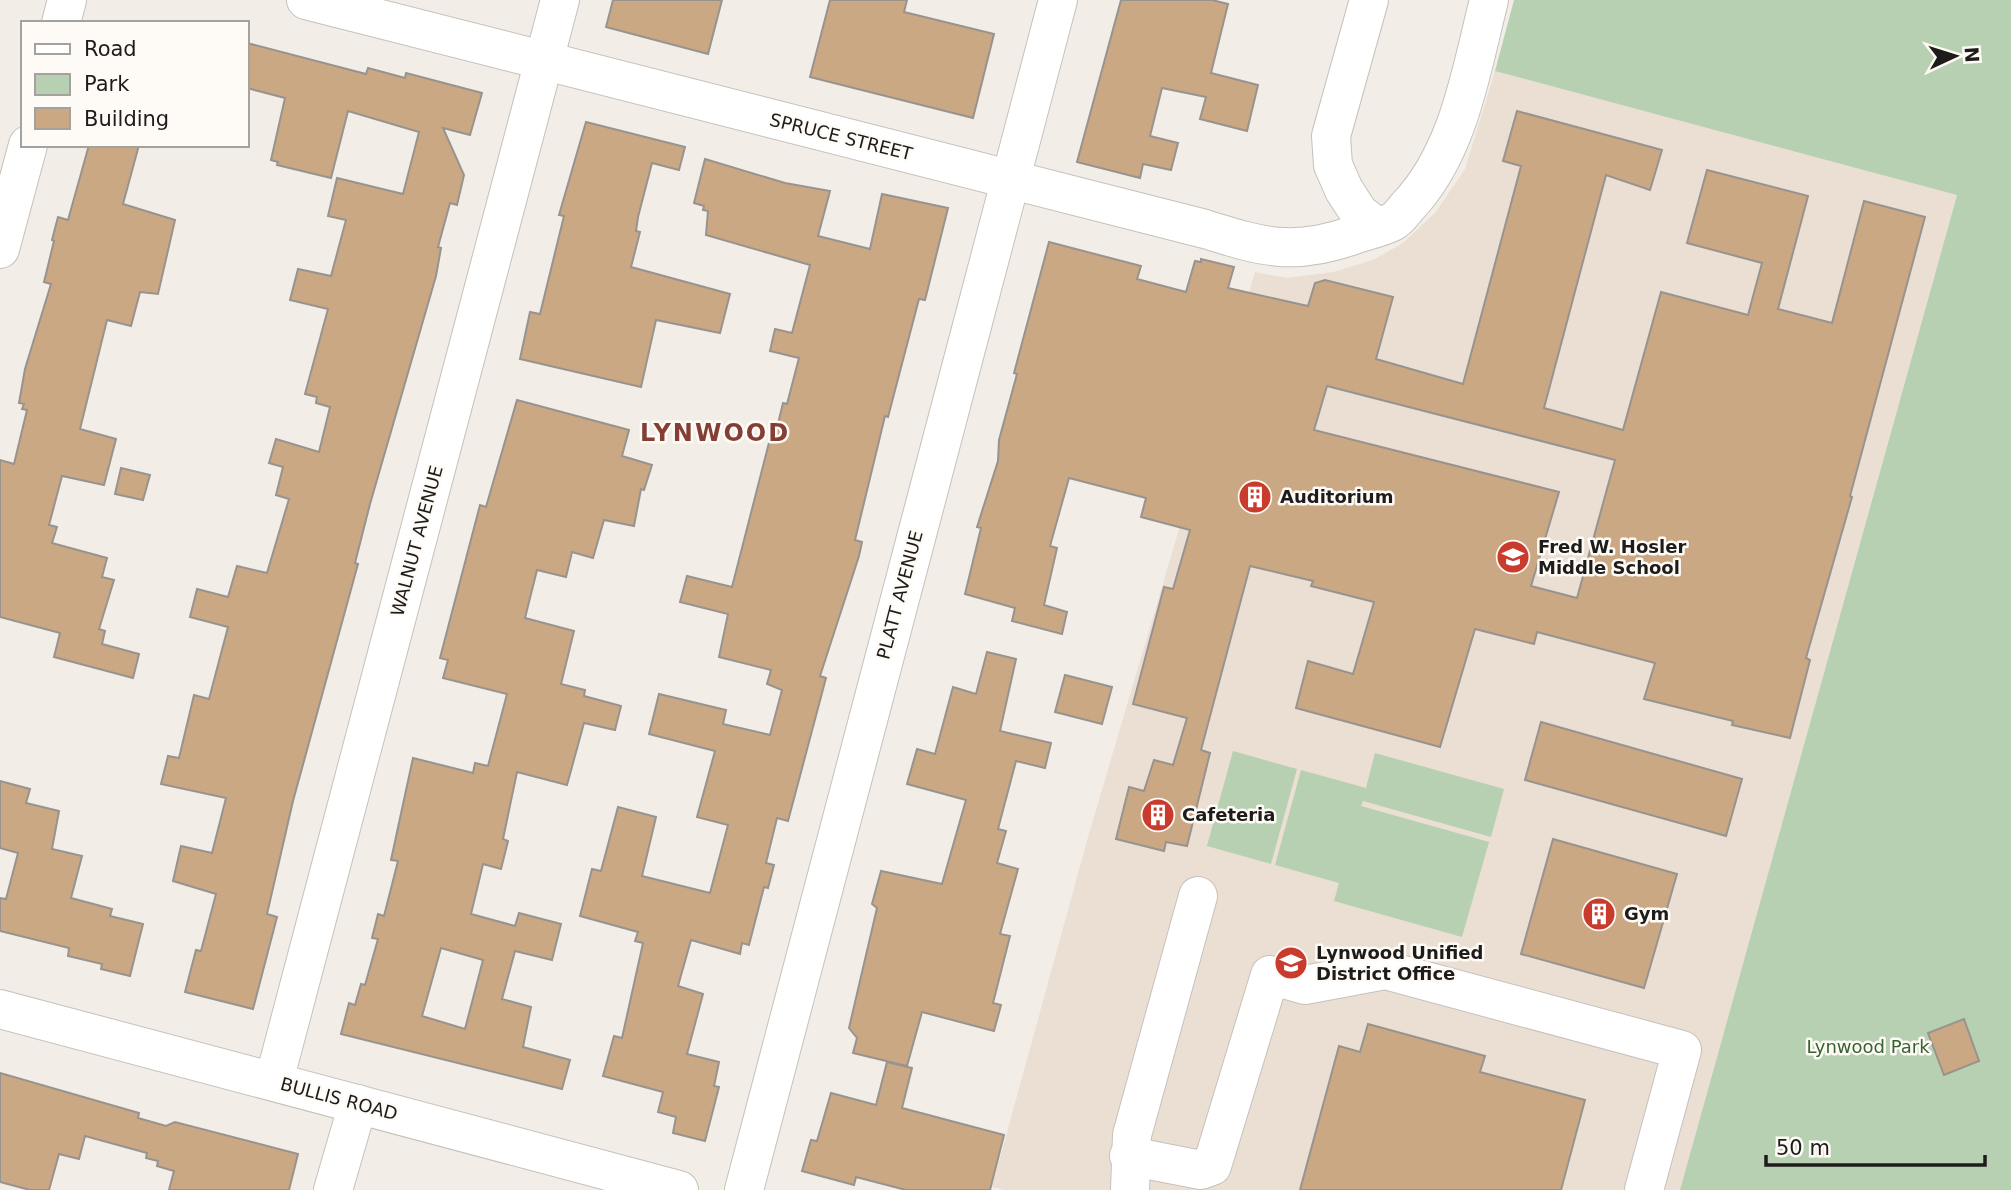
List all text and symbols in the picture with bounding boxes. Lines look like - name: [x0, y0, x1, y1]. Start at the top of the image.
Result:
- legend: [21, 21, 248, 147]
- north arrow: [1920, 21, 1990, 91]
- text: Road: [84, 37, 137, 61]
- text: N: [1960, 46, 1983, 64]
- text: Park: [84, 72, 130, 96]
- text: Building: [84, 107, 169, 131]
- street label: SPRUCE STREET: [768, 109, 916, 165]
- district label: LYNWOOD: [640, 419, 790, 447]
- street label: WALNUT AVENUE: [386, 463, 447, 619]
- building icon: Auditorium: [1236, 478, 1274, 516]
- place label: Auditorium: [1280, 486, 1393, 507]
- street label: PLATT AVENUE: [872, 528, 927, 662]
- place label: Fred W. Hosler Middle School: [1538, 536, 1686, 578]
- school or university icon: Fred W. Hosler Middle School: [1494, 538, 1532, 576]
- building icon: Cafeteria: [1139, 796, 1177, 834]
- place label: Cafeteria: [1182, 804, 1275, 825]
- building icon: Gym: [1580, 895, 1618, 933]
- place label: Gym: [1624, 903, 1669, 924]
- place label: Lynwood Unified District Office: [1316, 942, 1483, 984]
- school or university icon: Lynwood Unified District Office: [1272, 944, 1310, 982]
- park label: Lynwood Park: [1806, 1036, 1930, 1057]
- street label: BULLIS ROAD: [278, 1073, 400, 1124]
- scale bar: [1766, 1124, 1985, 1168]
- text: 50 m: [1776, 1136, 1830, 1160]

